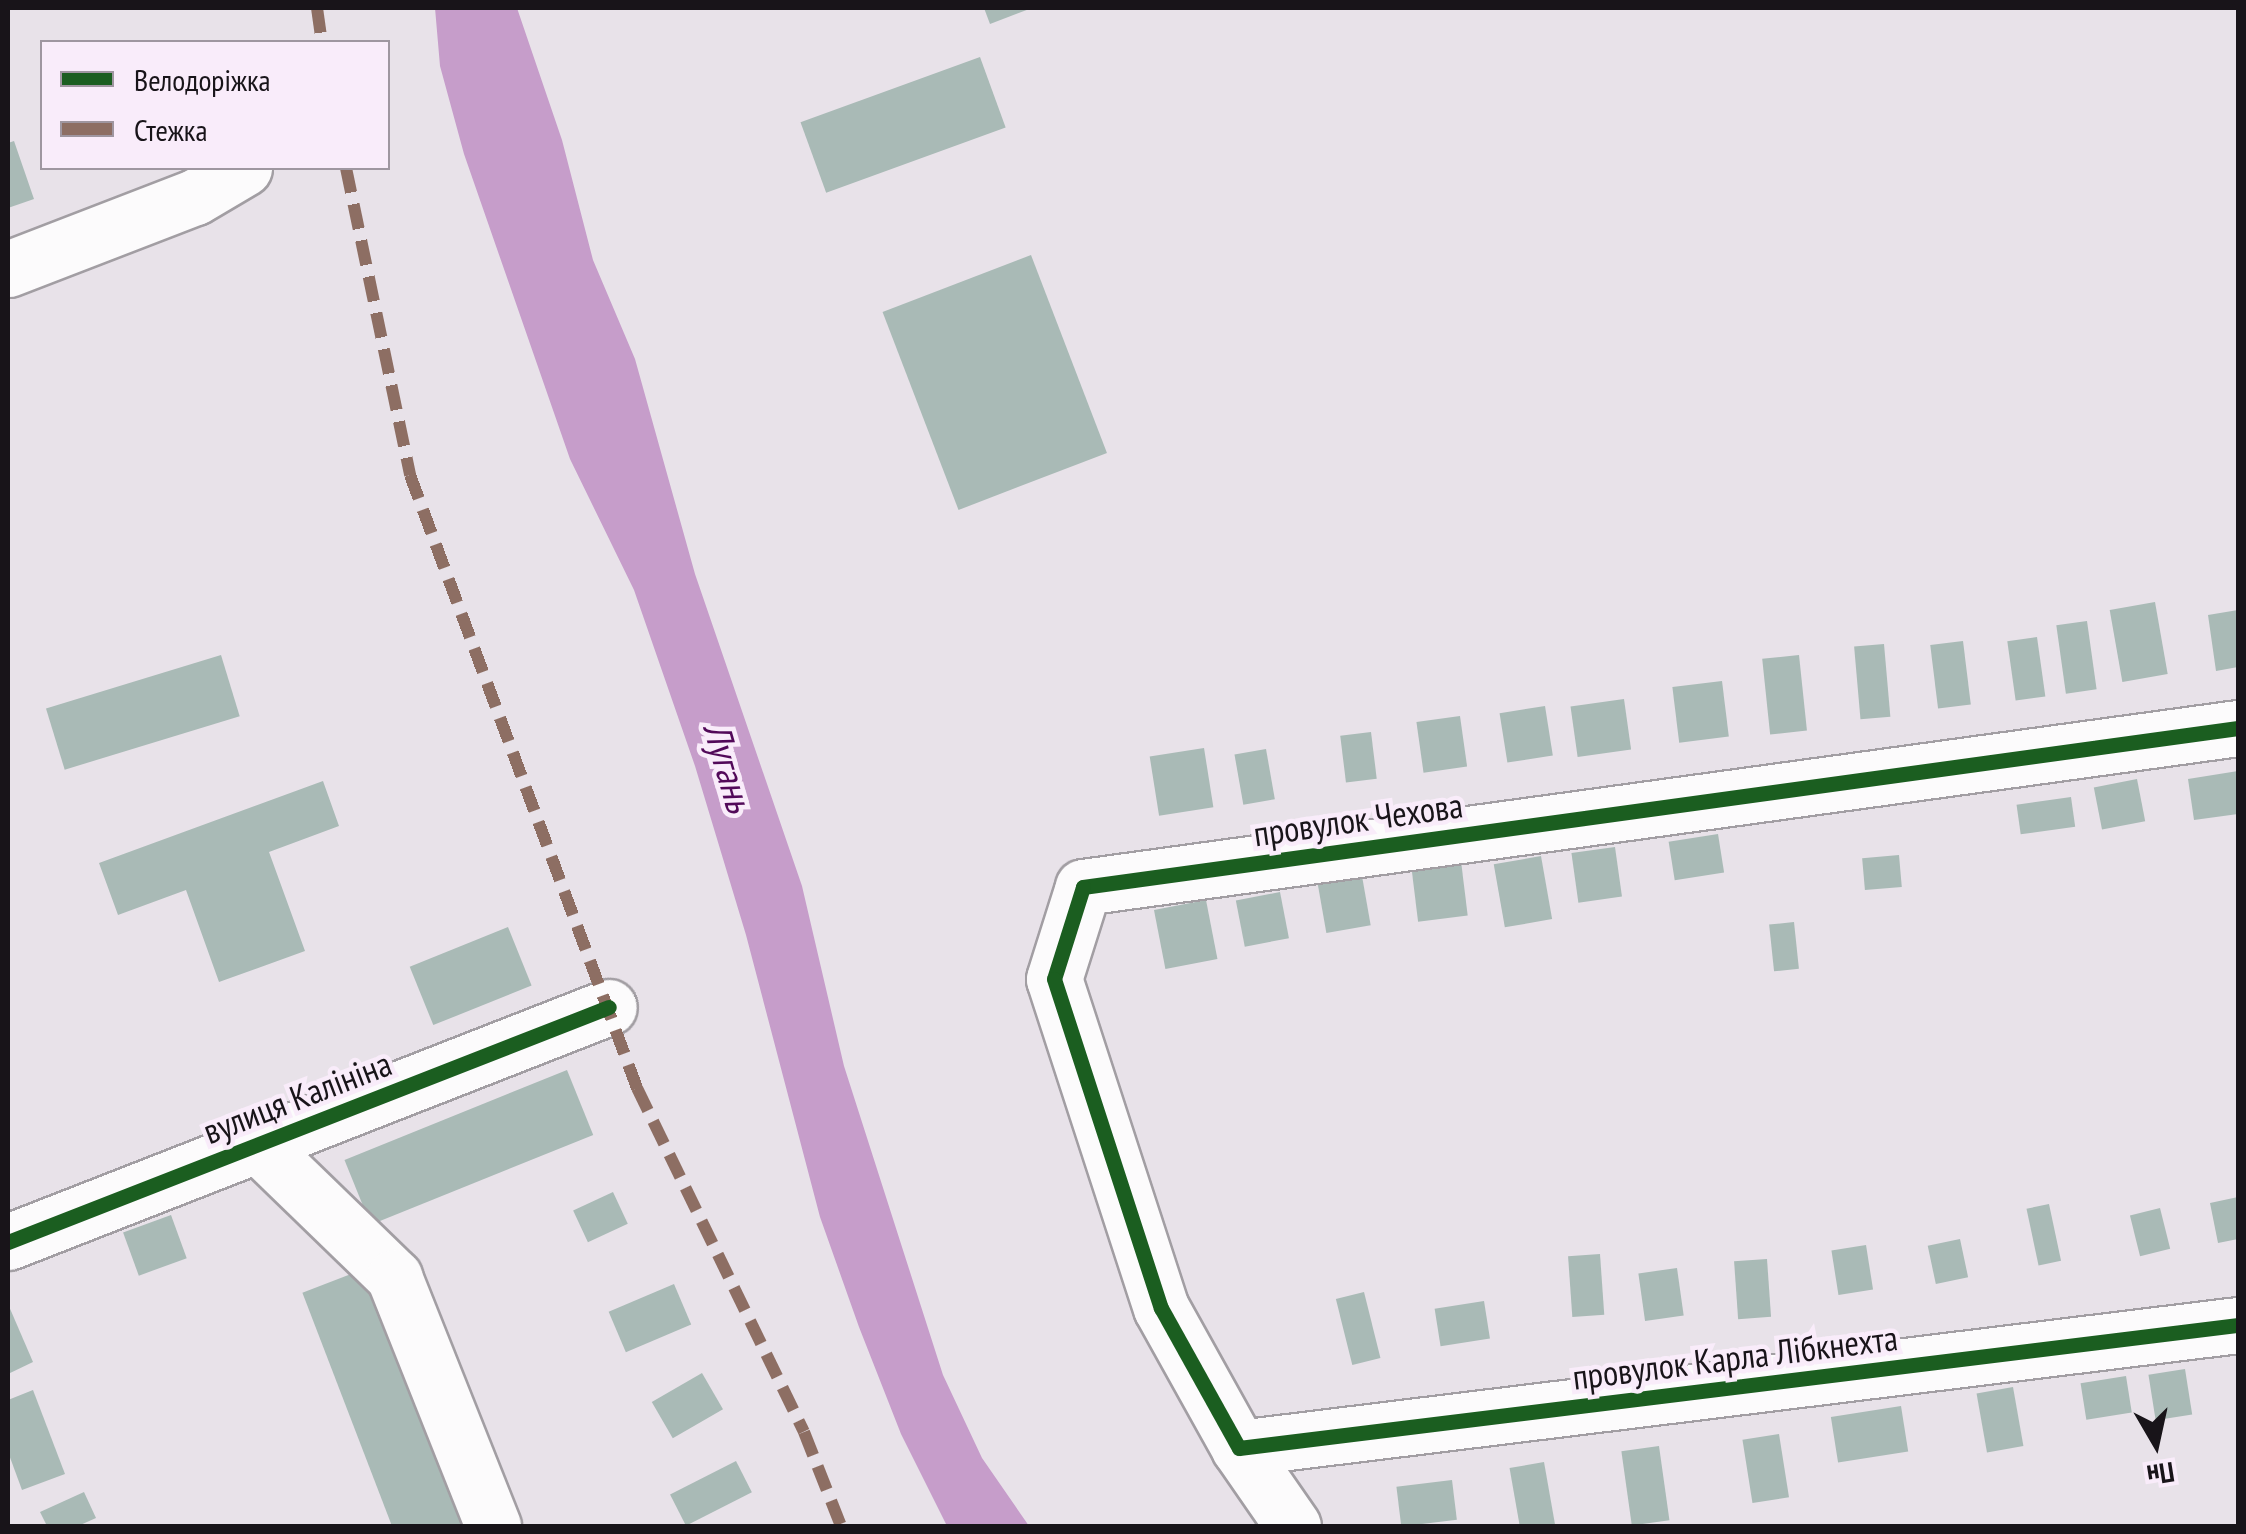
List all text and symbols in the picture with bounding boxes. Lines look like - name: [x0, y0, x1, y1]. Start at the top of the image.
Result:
- legend: [40, 40, 390, 170]
- text: Велодоріжка: [134, 60, 271, 99]
- text: Стежка: [134, 110, 207, 149]
- water label: Лугань: [695, 717, 763, 817]
- street label: провулок Чехова: [1251, 784, 1465, 854]
- street label: вулиця Калініна: [197, 1042, 397, 1152]
- street label: провулок Карла Лібкнехта: [1570, 1316, 1900, 1398]
- north arrow: [2106, 1394, 2206, 1494]
- text: Пн: [2144, 1454, 2177, 1495]

